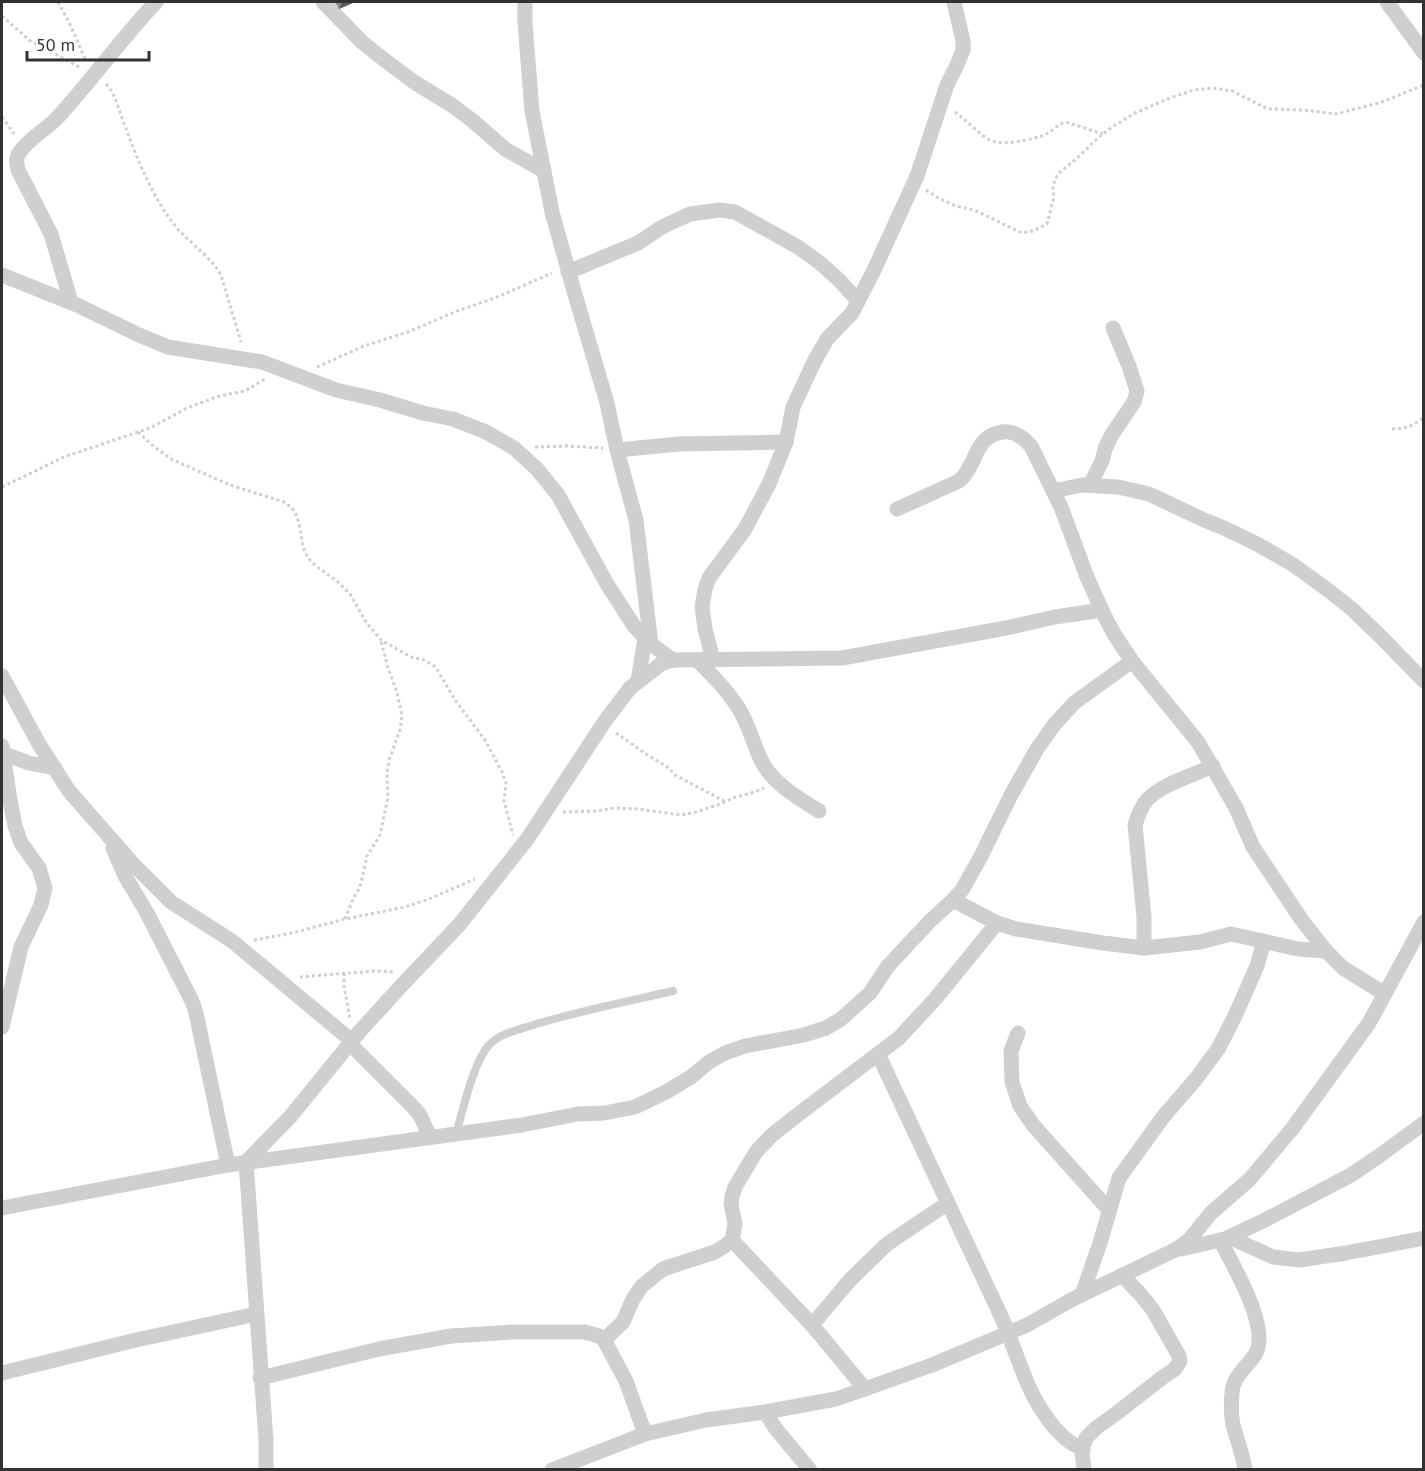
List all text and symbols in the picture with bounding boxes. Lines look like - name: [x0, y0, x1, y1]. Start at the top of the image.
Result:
- scale bar: [27, 24, 148, 62]
- text: 50 m: [36, 33, 75, 56]

